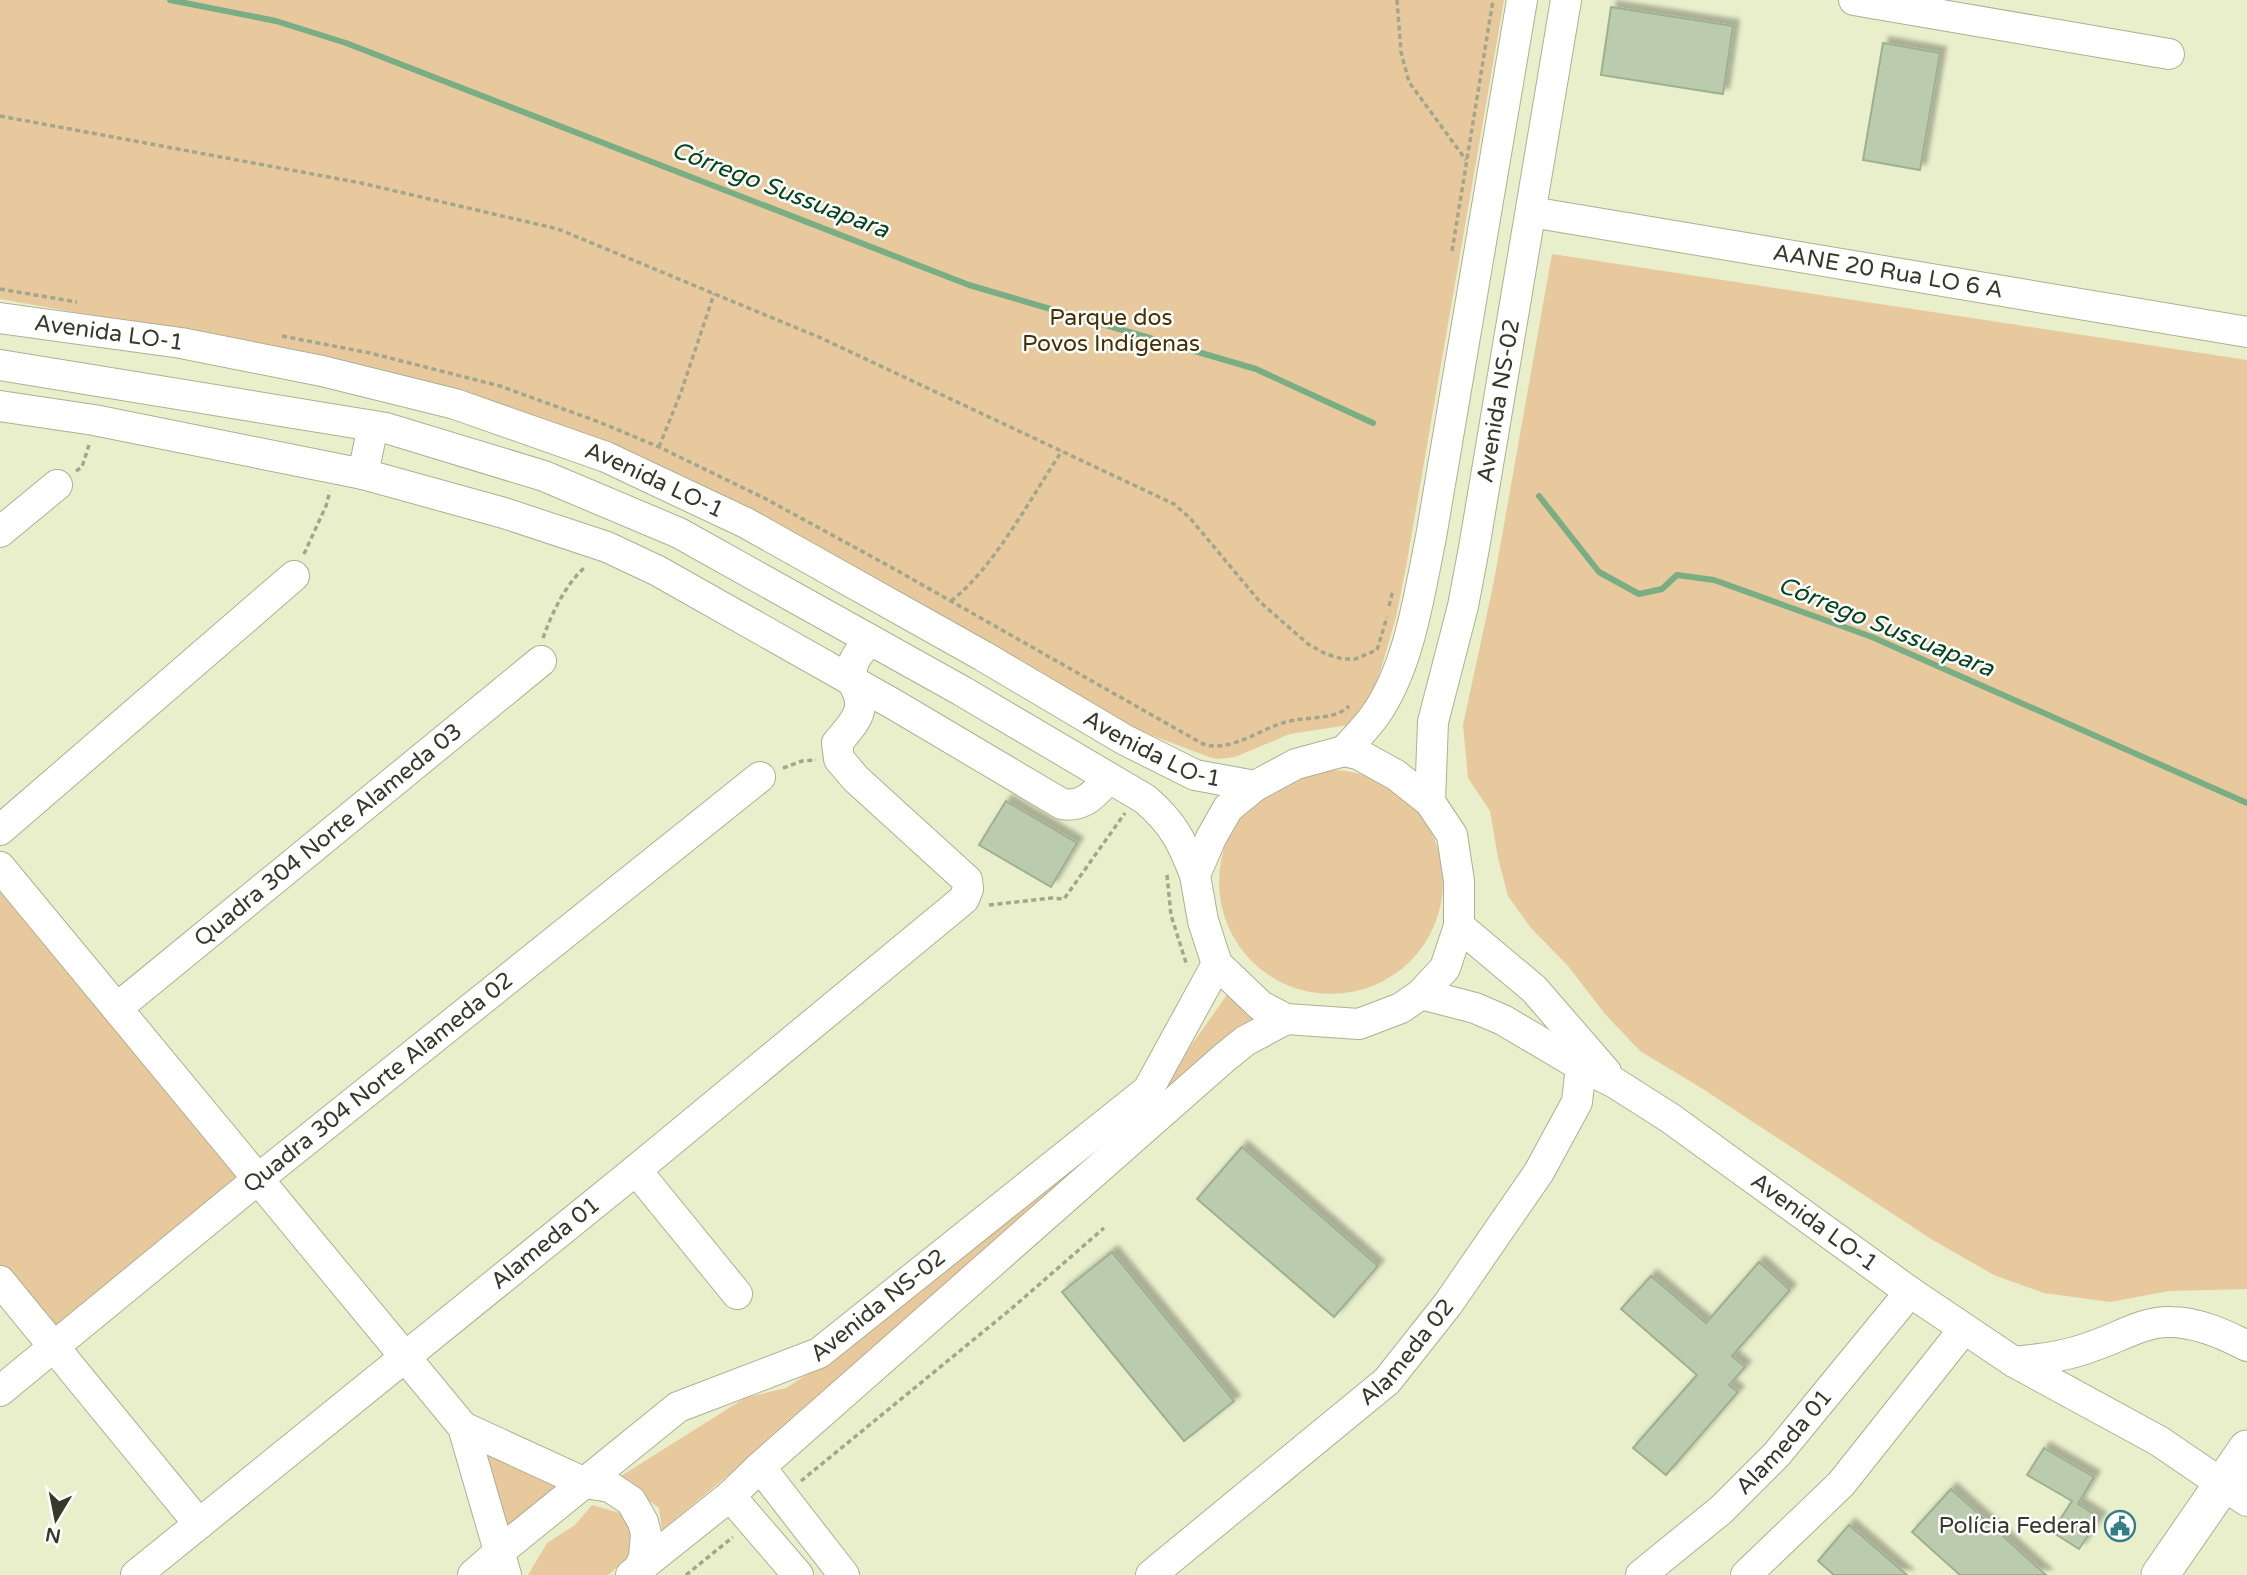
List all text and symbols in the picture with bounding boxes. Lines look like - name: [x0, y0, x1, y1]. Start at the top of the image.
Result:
- water label: Córrego Sussuapara: [667, 135, 893, 245]
- street label: AANE 20 Rua LO 6 A: [1771, 239, 2005, 305]
- park label: Parque dos Povos Indígenas: [1022, 304, 1200, 358]
- street label: Avenida LO-1: [33, 309, 185, 357]
- street label: Avenida NS-02: [1471, 317, 1526, 485]
- street label: Avenida LO-1: [581, 437, 728, 525]
- water label: Córrego Sussuapara: [1774, 570, 1999, 684]
- street label: Avenida LO-1: [1078, 704, 1223, 793]
- street label: Quadra 304 Norte Alameda 03: [189, 717, 468, 953]
- street label: Quadra 304 Norte Alameda 02: [238, 966, 519, 1199]
- street label: Avenida LO-1: [1745, 1167, 1883, 1278]
- street label: Alameda 01: [485, 1191, 606, 1296]
- street label: Avenida NS-02: [805, 1243, 952, 1368]
- street label: Alameda 02: [1354, 1293, 1460, 1412]
- street label: Alameda 01: [1730, 1383, 1838, 1501]
- north arrow: [21, 1484, 91, 1554]
- public building icon: Polícia Federal: [2103, 1509, 2137, 1543]
- place label: Polícia Federal: [1938, 1512, 2097, 1540]
- text: N: [44, 1523, 63, 1547]

